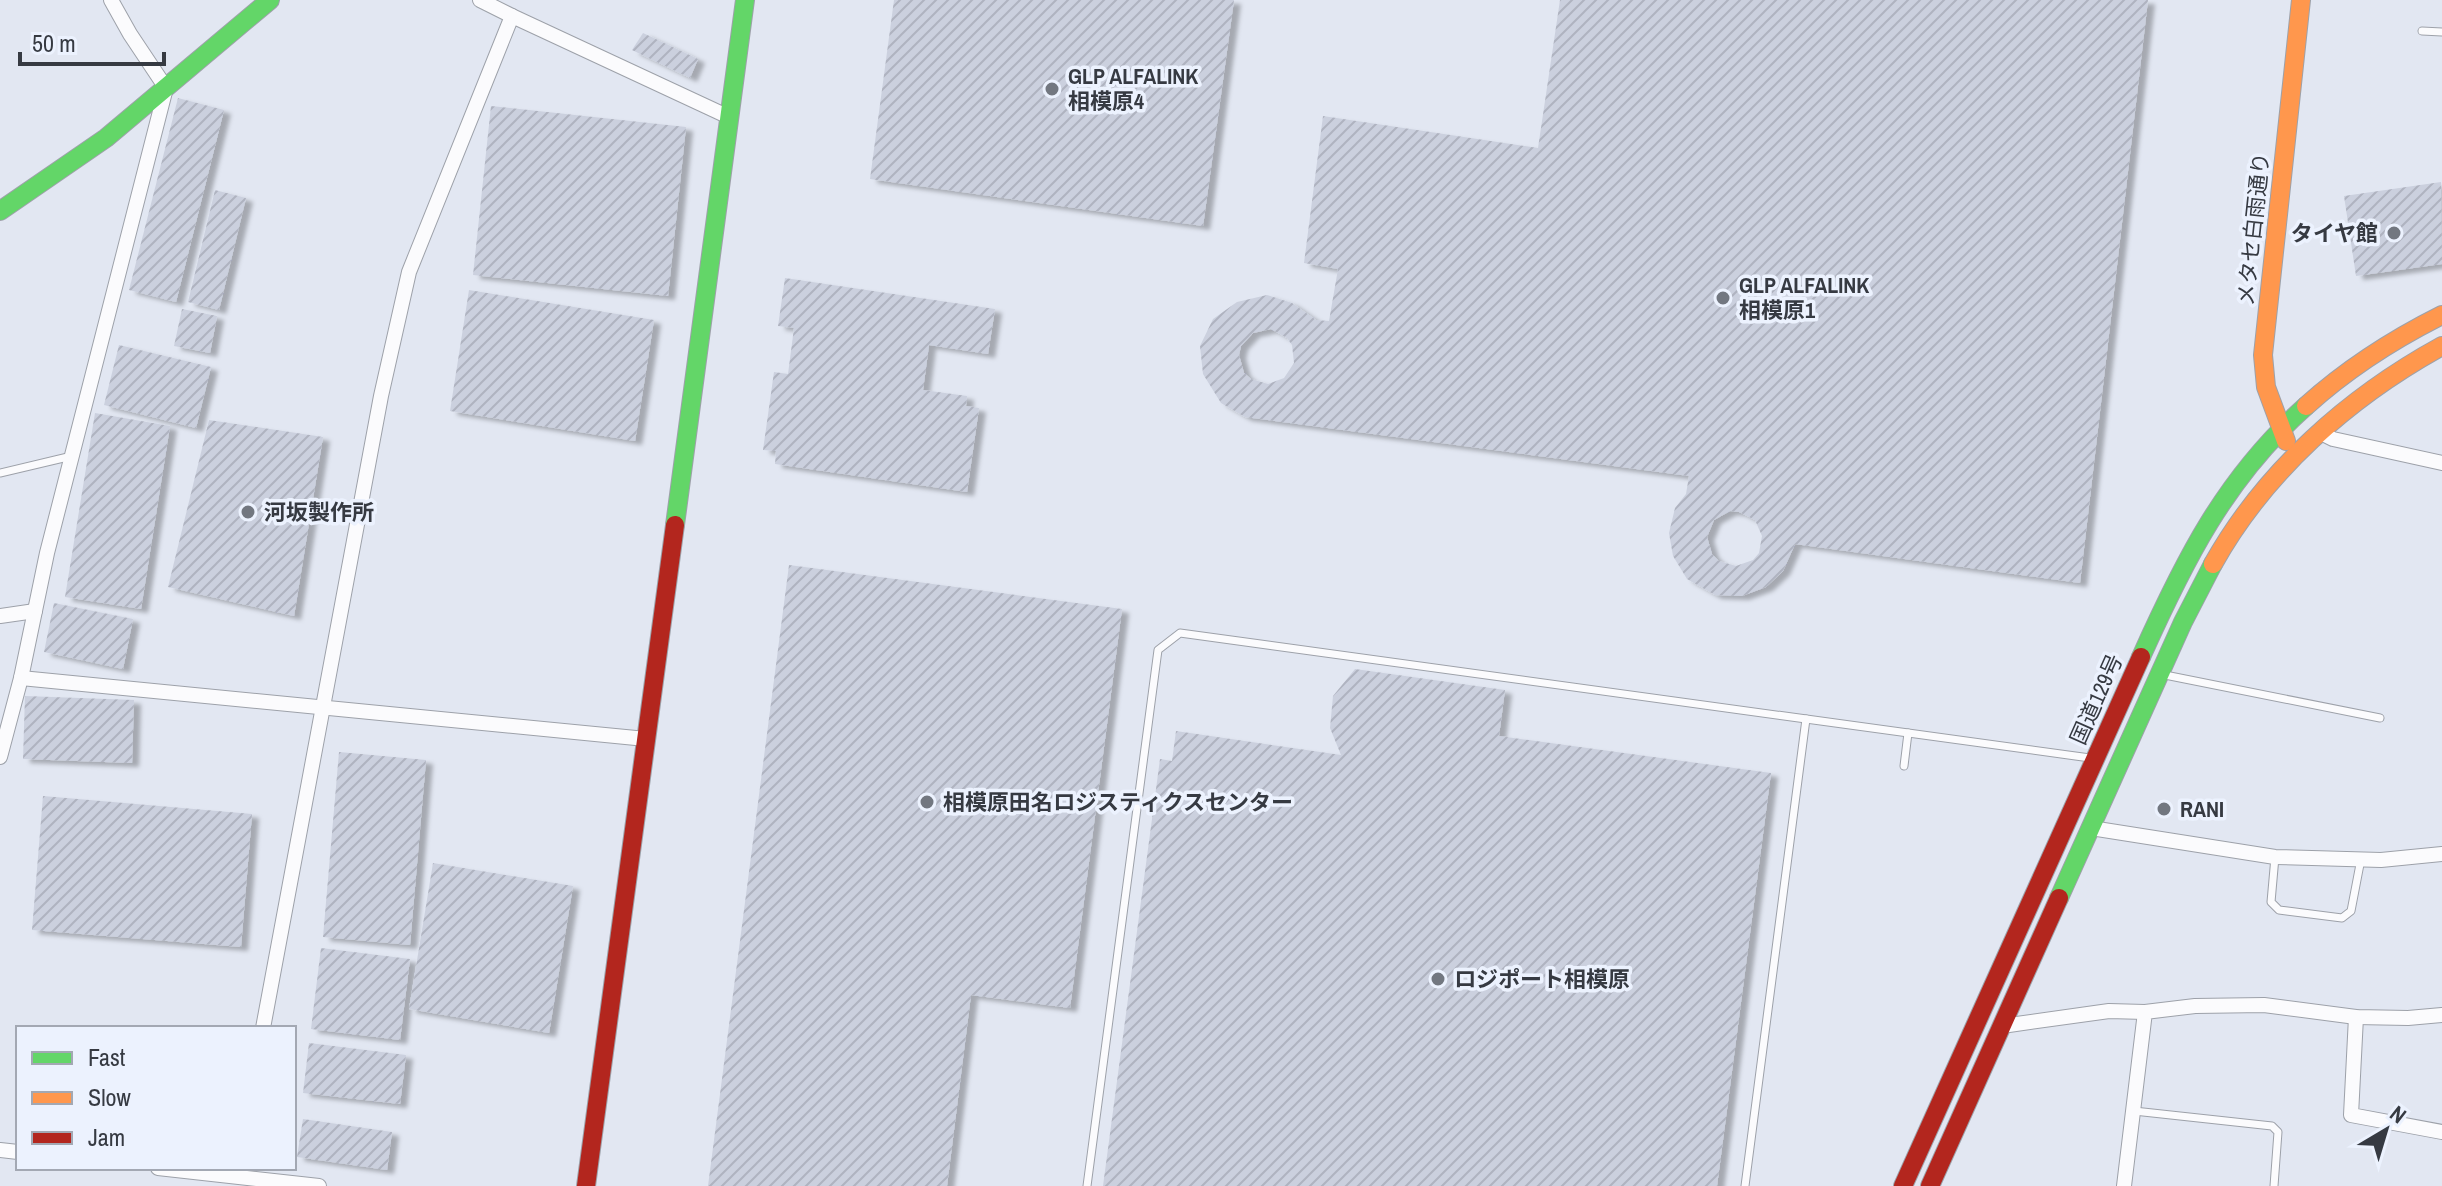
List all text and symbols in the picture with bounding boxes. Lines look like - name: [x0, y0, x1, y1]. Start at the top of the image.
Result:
- scale bar: [20, 16, 164, 66]
- text: 50 m: [32, 27, 76, 59]
- place label: GLP ALFALINK 相模原4: [1068, 61, 1198, 116]
- marker: GLP ALFALINK 相模原4: [1043, 80, 1061, 98]
- street label: メタセ白雨通り: [2230, 151, 2276, 307]
- place label: タイヤ館: [2291, 218, 2378, 248]
- marker: タイヤ館: [2385, 224, 2403, 242]
- place label: GLP ALFALINK 相模原1: [1739, 270, 1869, 325]
- marker: GLP ALFALINK 相模原1: [1714, 289, 1732, 307]
- place label: 河坂製作所: [264, 497, 374, 527]
- marker: 河坂製作所: [239, 503, 257, 521]
- street label: 国道129号: [2063, 649, 2129, 749]
- place label: 相模原田名ロジスティクスセンター: [943, 787, 1293, 817]
- marker: 相模原田名ロジスティクスセンター: [918, 793, 936, 811]
- place label: RANI: [2180, 794, 2224, 824]
- marker: RANI: [2155, 800, 2173, 818]
- place label: ロジポート相模原: [1454, 964, 1630, 994]
- marker: ロジポート相模原: [1429, 970, 1447, 988]
- legend: [16, 1026, 296, 1170]
- text: Fast: [88, 1041, 126, 1073]
- text: Slow: [88, 1081, 131, 1113]
- north arrow: [2346, 1090, 2426, 1170]
- text: N: [2384, 1098, 2413, 1130]
- text: Jam: [88, 1121, 125, 1153]

